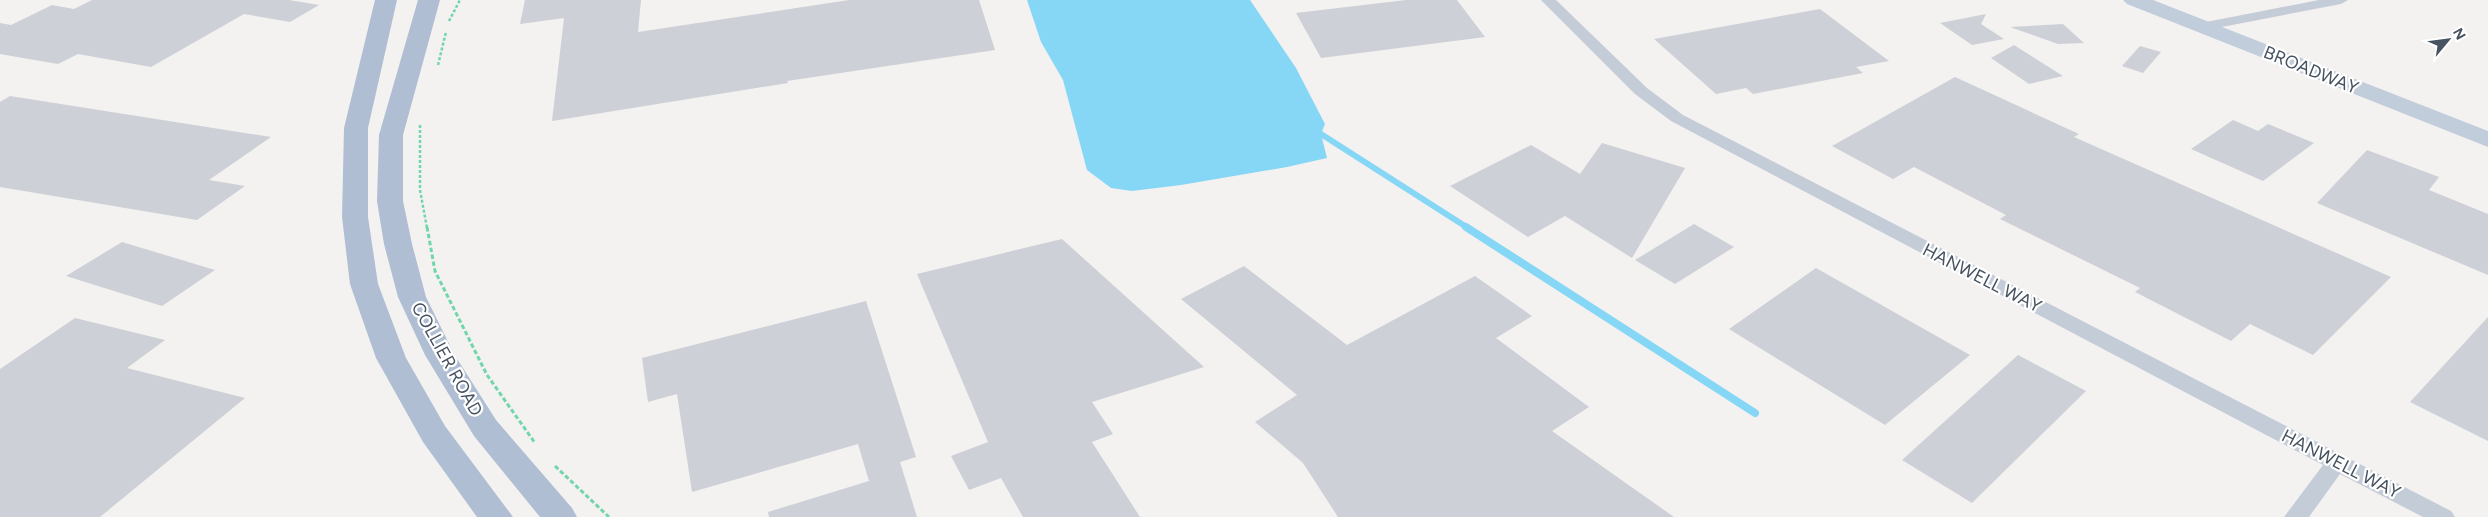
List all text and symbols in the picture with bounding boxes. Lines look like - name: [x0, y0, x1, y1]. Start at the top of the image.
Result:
- north arrow: [2423, 15, 2473, 65]
- text: N: [2449, 25, 2469, 43]
- street label: BROADWAY: [2260, 41, 2362, 99]
- street label: HANWELL WAY: [1919, 239, 2045, 317]
- street label: COLLIER ROAD: [407, 298, 487, 420]
- street label: HANWELL WAY: [2278, 425, 2404, 503]

